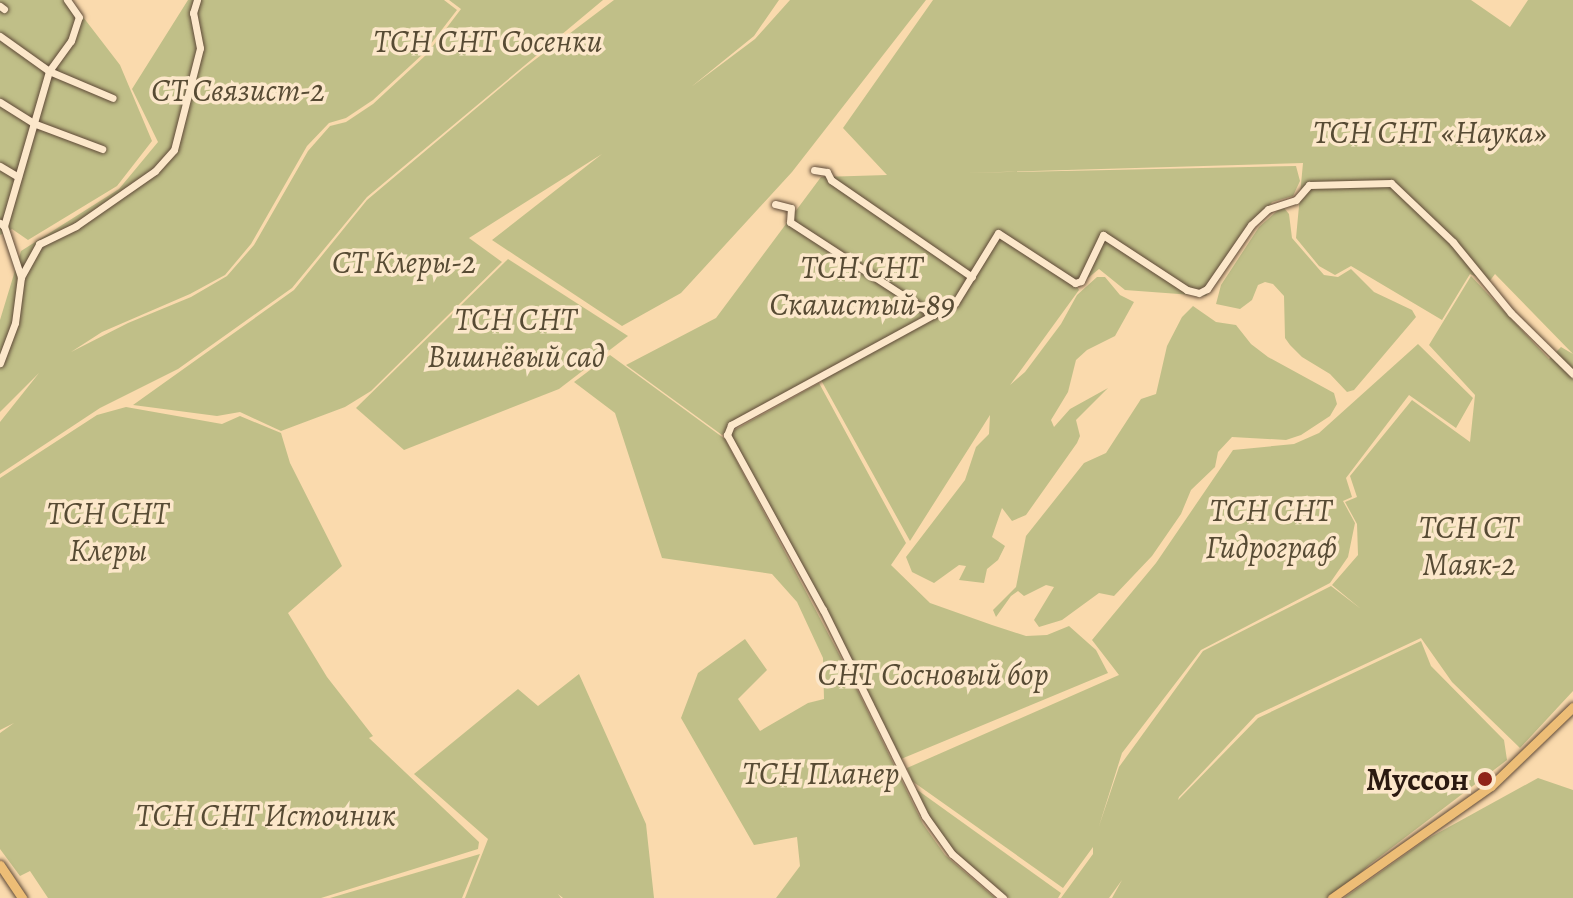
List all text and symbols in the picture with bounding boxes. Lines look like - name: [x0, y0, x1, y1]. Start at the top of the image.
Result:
- park label: ТСН СНТ Сосенки: [374, 22, 602, 60]
- park label: СТ Связист-2: [151, 71, 325, 109]
- park label: ТСН СНТ «Наука»: [1313, 113, 1547, 151]
- park label: СТ Клеры-2: [332, 243, 476, 281]
- park label: ТСН СНТ Скалистый-89: [769, 249, 955, 324]
- park label: ТСН СНТ Вишнёвый сад: [427, 301, 605, 376]
- park label: ТСН СНТ Гидрограф: [1205, 492, 1337, 567]
- park label: ТСН СНТ Клеры: [47, 495, 169, 570]
- park label: ТСН СТ Маяк-2: [1419, 509, 1519, 584]
- park label: СНТ Сосновый бор: [817, 655, 1049, 693]
- park label: ТСН Планер: [743, 754, 899, 792]
- place label: Муссон: [1366, 760, 1469, 798]
- marker: Муссон: [1476, 770, 1494, 788]
- park label: ТСН СНТ Источник: [136, 796, 396, 834]

